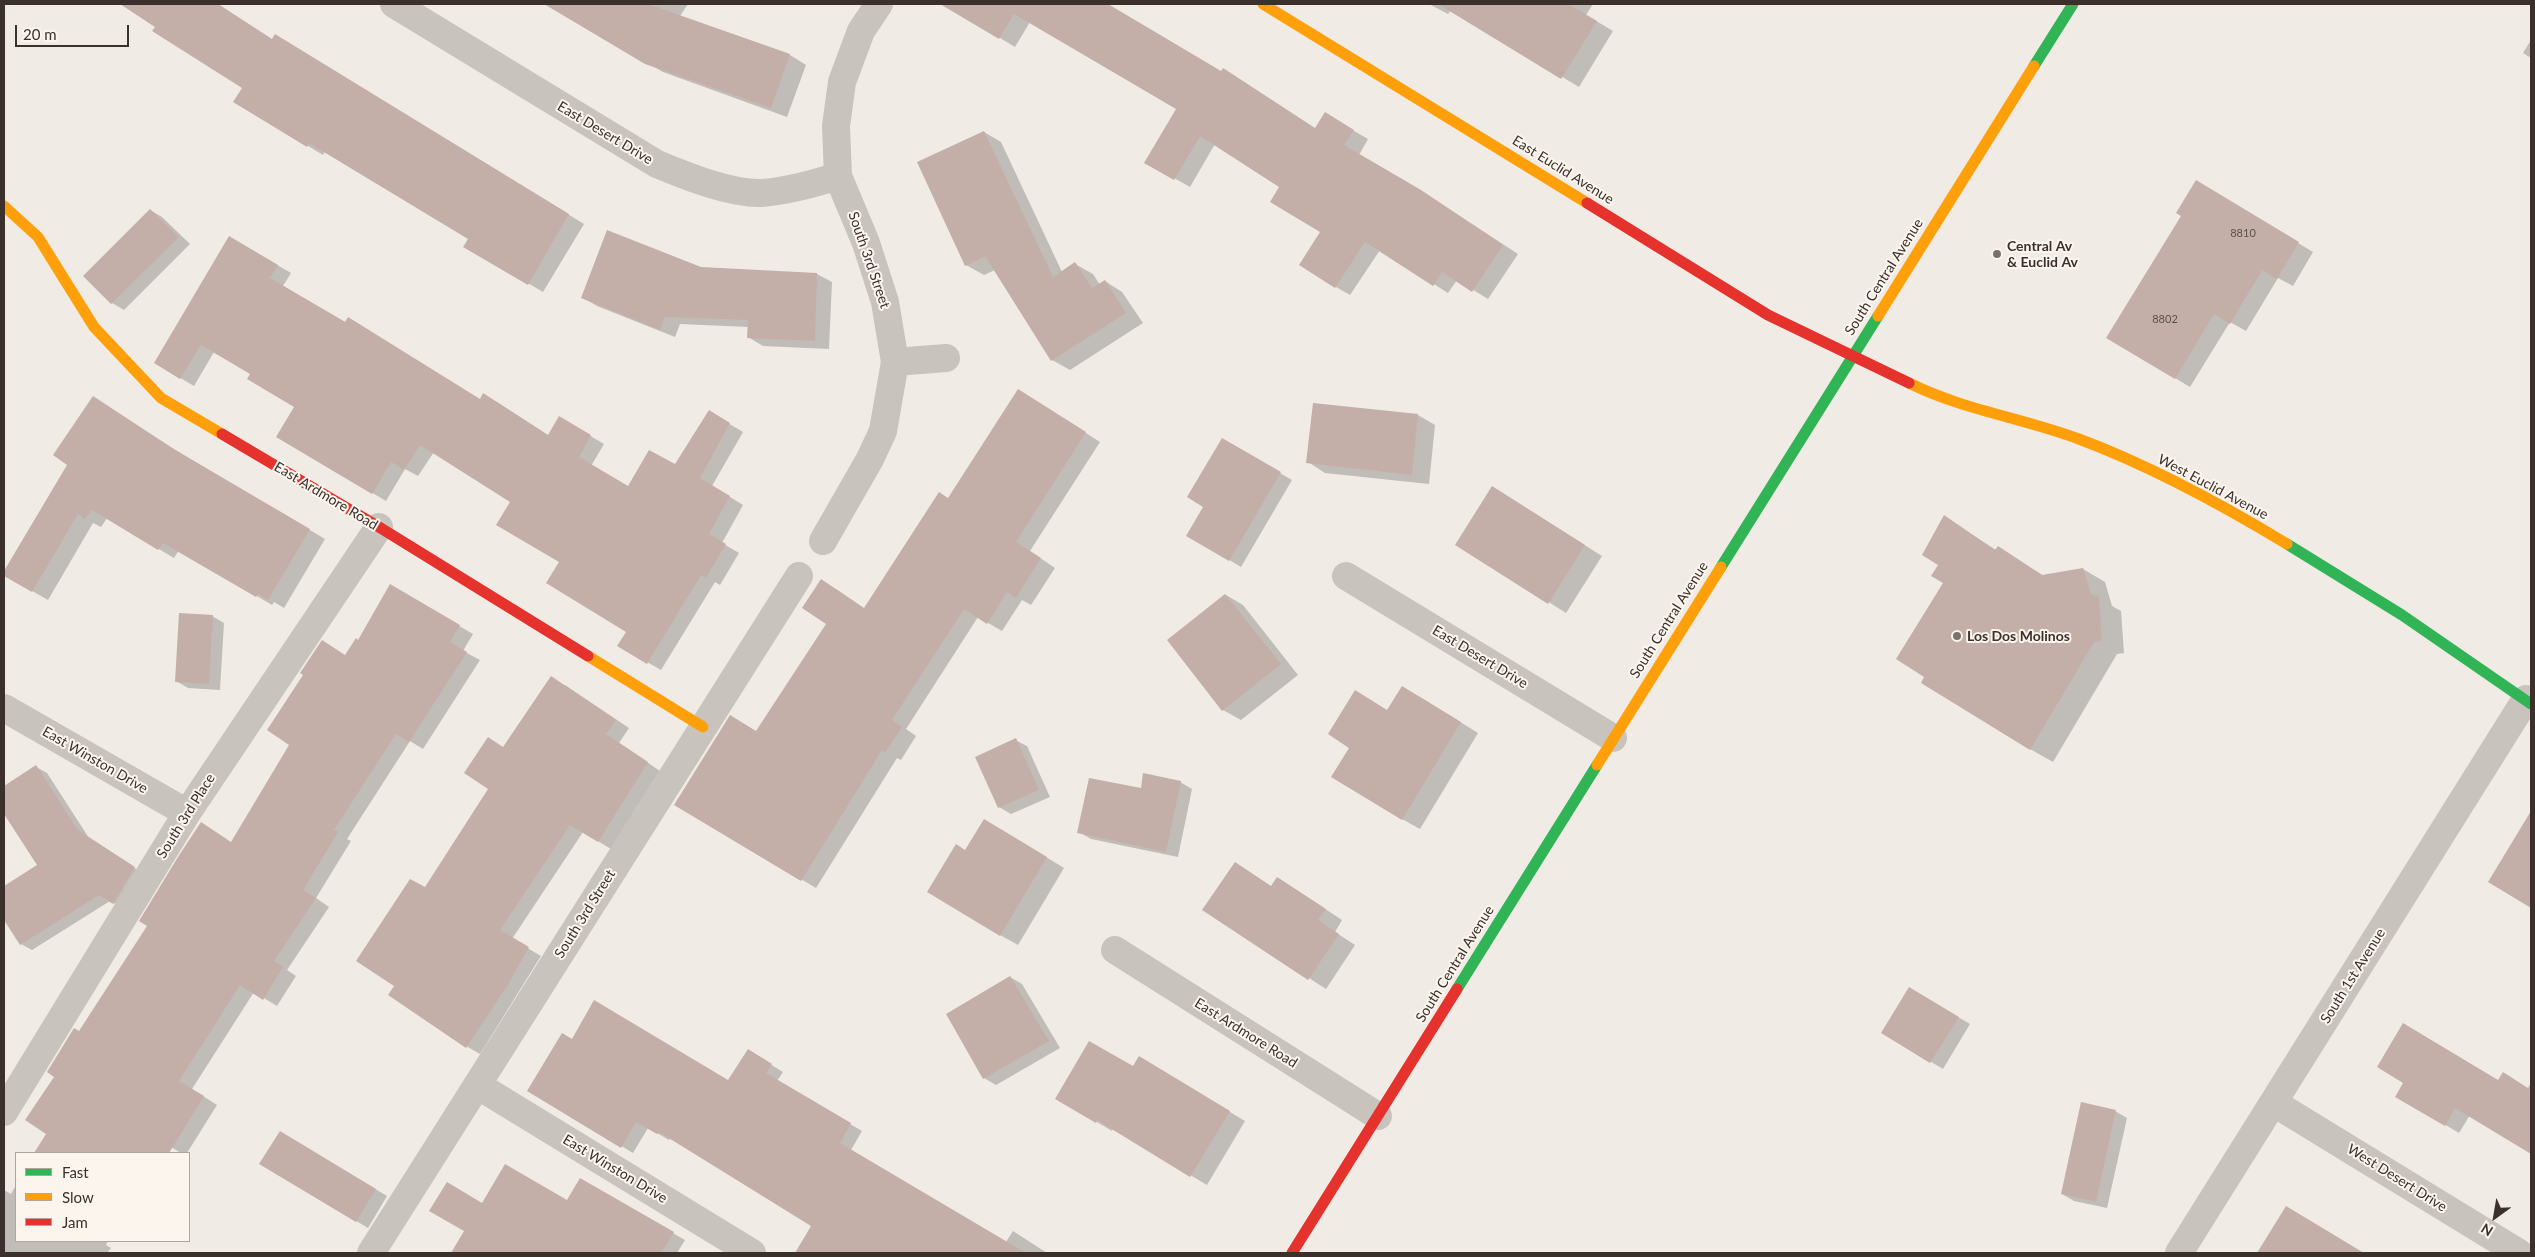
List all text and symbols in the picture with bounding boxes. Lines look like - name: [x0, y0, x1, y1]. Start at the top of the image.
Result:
- scale bar: [18, 15, 131, 47]
- text: 20 m: [23, 25, 57, 43]
- street label: East Desert Drive: [554, 98, 656, 168]
- street label: East Euclid Avenue: [1509, 132, 1617, 208]
- street label: South 3rd Street: [845, 210, 893, 310]
- street label: South Central Avenue: [1841, 216, 1927, 338]
- house number: 8810: [2230, 226, 2256, 240]
- place label: Central Av & Euclid Av: [2007, 238, 2078, 270]
- marker: Central Av & Euclid Av: [1991, 248, 2003, 260]
- house number: 8802: [2152, 312, 2178, 326]
- street label: West Euclid Avenue: [2155, 451, 2271, 523]
- street label: East Ardmore Road: [271, 458, 381, 534]
- street label: South Central Avenue: [1626, 559, 1712, 681]
- street label: East Desert Drive: [1429, 622, 1531, 692]
- place label: Los Dos Molinos: [1967, 628, 2070, 644]
- marker: Los Dos Molinos: [1951, 630, 1963, 642]
- street label: East Winston Drive: [39, 723, 151, 797]
- street label: South 3rd Place: [153, 771, 219, 861]
- street label: South 3rd Street: [551, 867, 619, 961]
- street label: South Central Avenue: [1412, 903, 1498, 1025]
- street label: South 1st Avenue: [2317, 925, 2389, 1027]
- street label: East Ardmore Road: [1192, 995, 1300, 1071]
- street label: East Winston Drive: [560, 1131, 670, 1207]
- street label: West Desert Drive: [2344, 1141, 2450, 1215]
- legend: [15, 1152, 190, 1242]
- text: Fast: [62, 1163, 89, 1181]
- text: Slow: [62, 1188, 94, 1206]
- north arrow: [2470, 1192, 2520, 1242]
- text: Jam: [62, 1213, 88, 1231]
- text: N: [2478, 1220, 2496, 1240]

